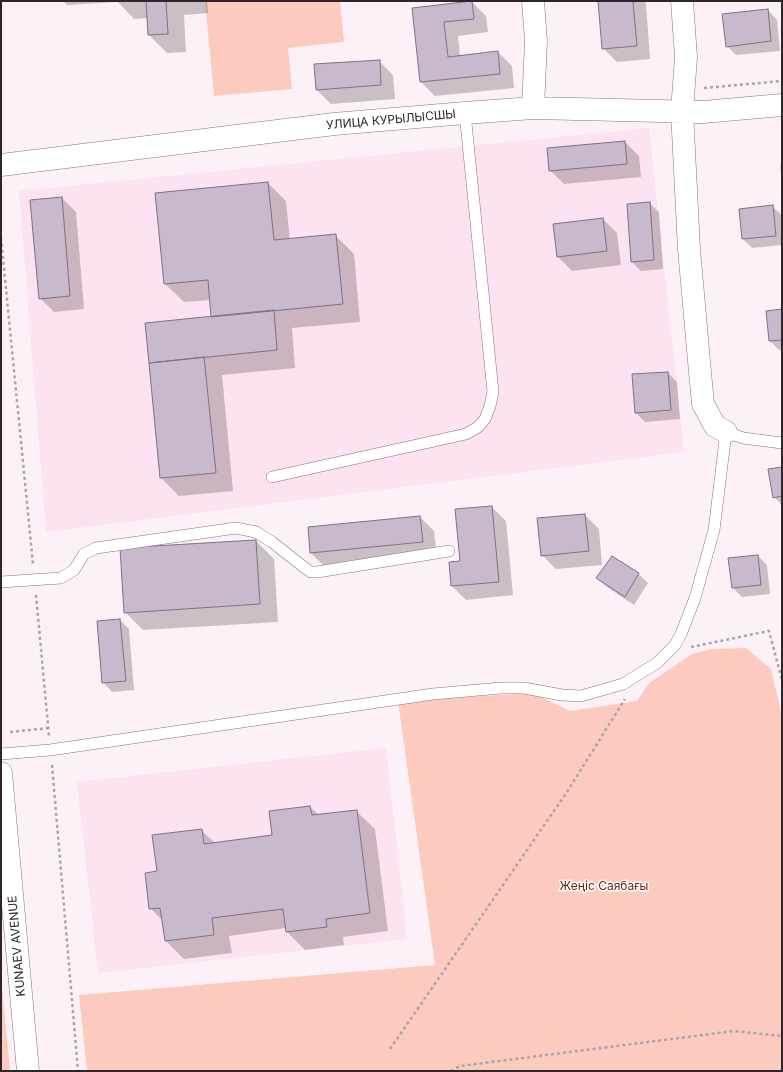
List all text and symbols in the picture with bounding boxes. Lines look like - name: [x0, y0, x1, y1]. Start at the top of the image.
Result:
- street label: УЛИЦА КУРЫЛЫСШЫ: [326, 107, 456, 133]
- park label: Жеңіс Саябағы: [560, 879, 648, 893]
- street label: KUNAEV AVENUE: [5, 895, 29, 997]

